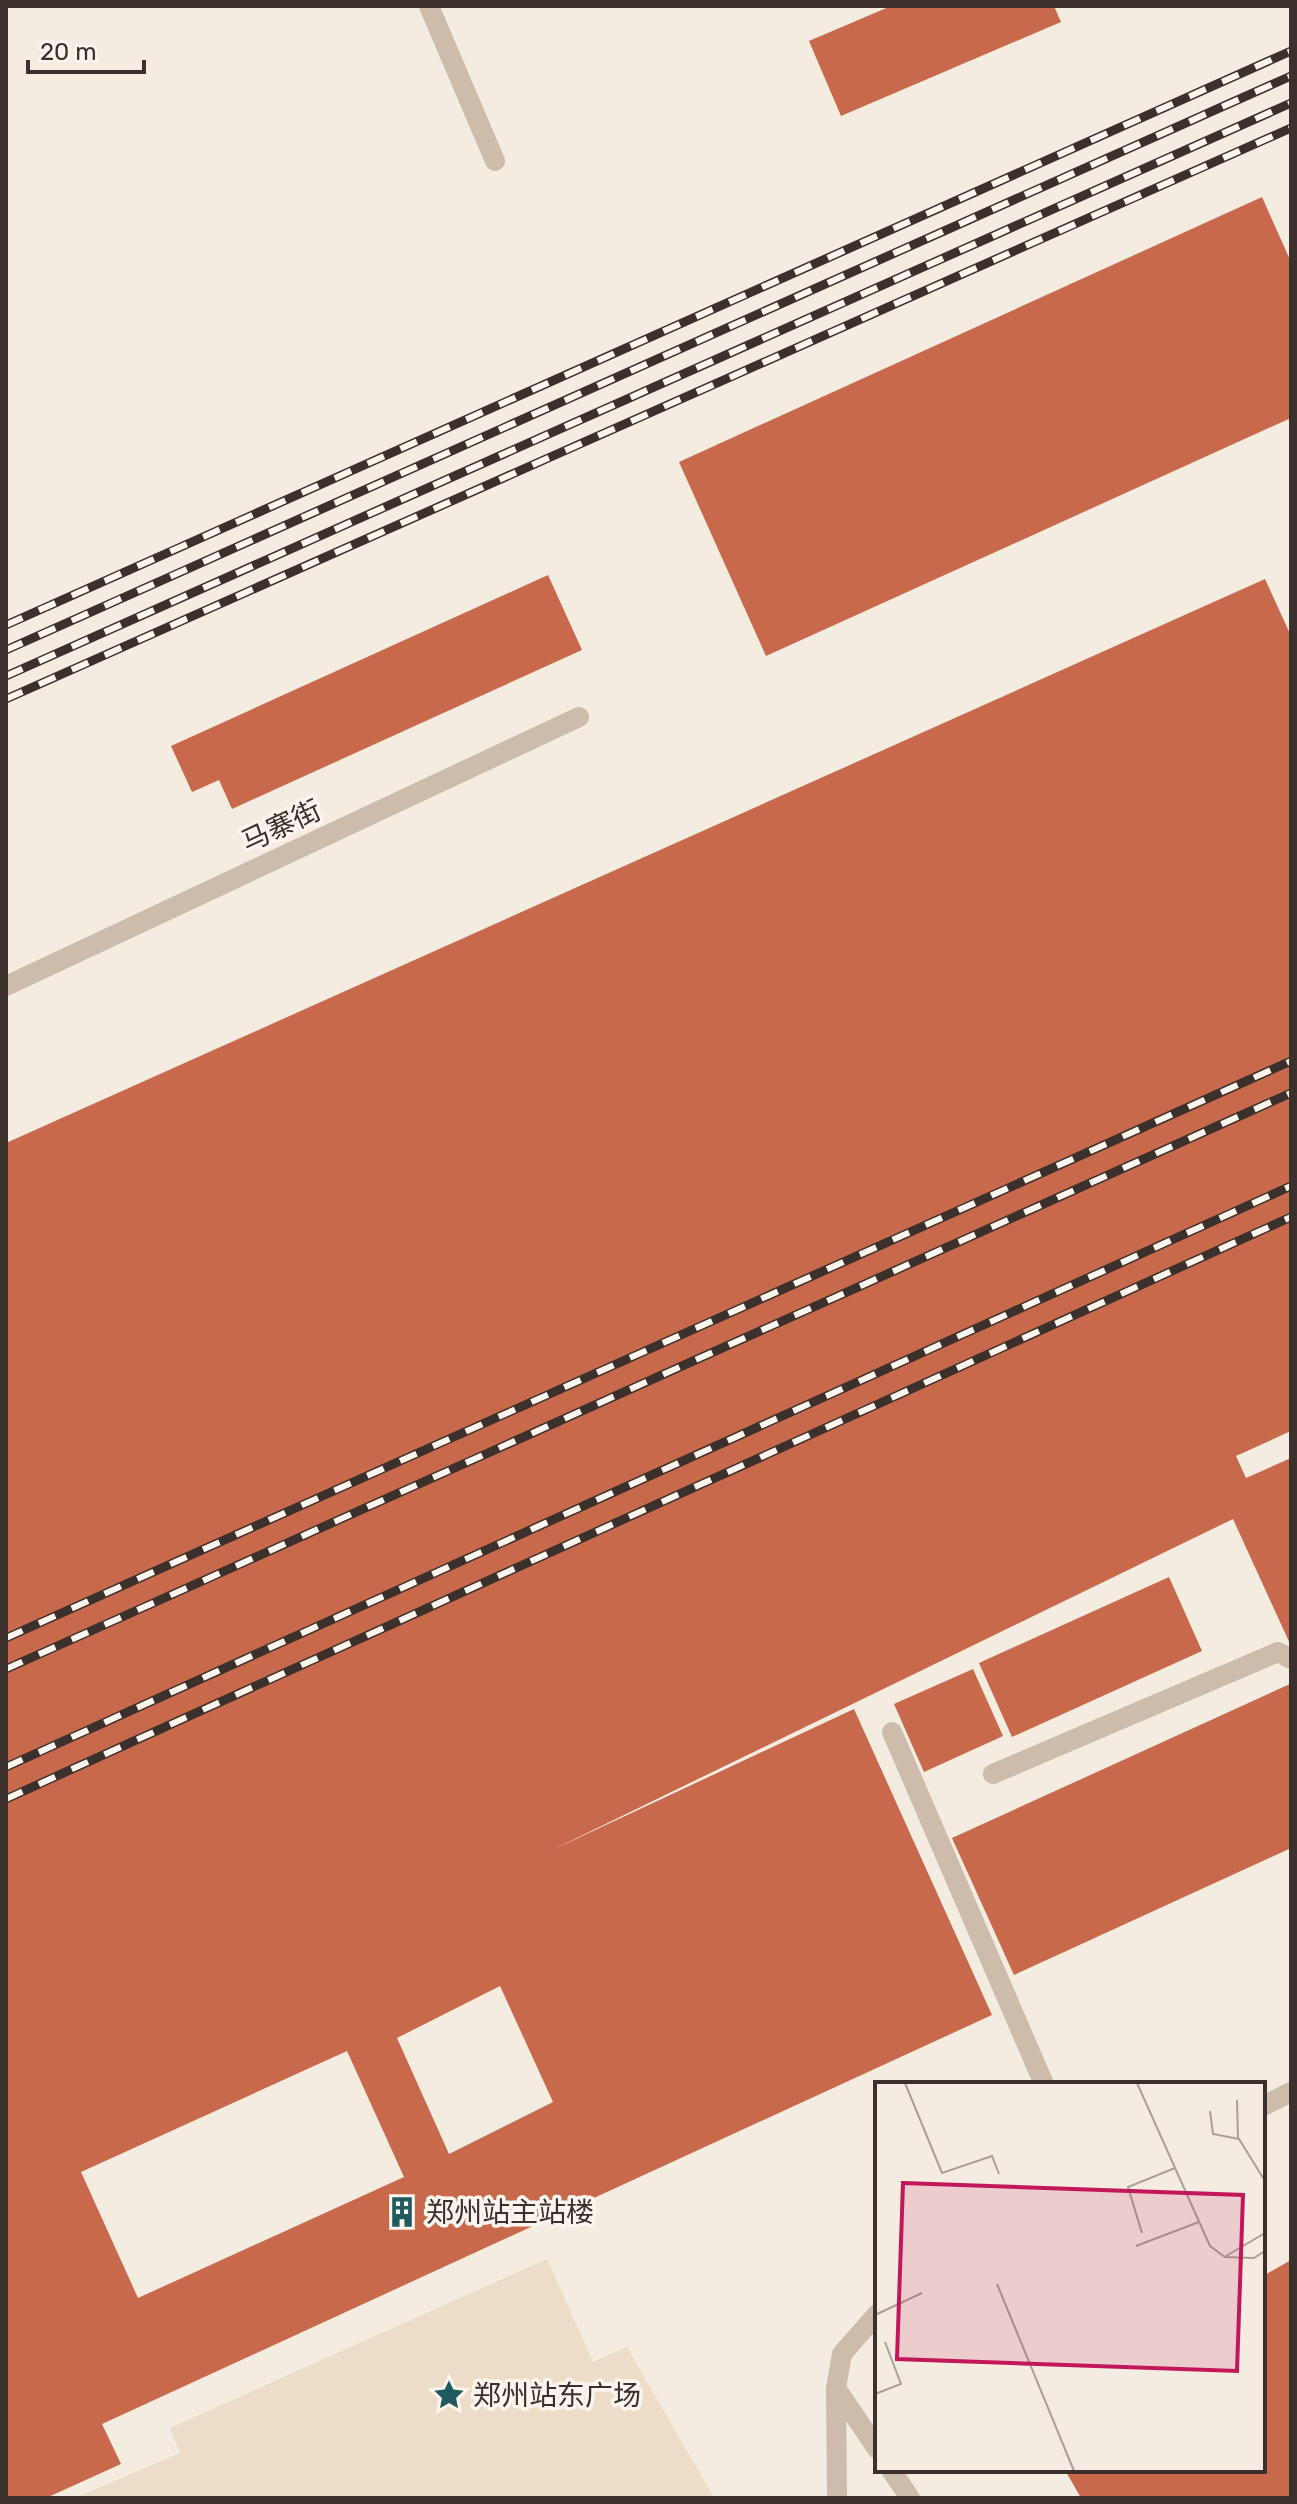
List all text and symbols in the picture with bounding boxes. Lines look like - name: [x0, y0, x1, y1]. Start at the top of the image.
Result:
- scale bar: [28, 24, 144, 74]
- text: 20 m: [40, 38, 97, 66]
- street label: 马寨街: [236, 793, 326, 859]
- inset map: [875, 2082, 1265, 2472]
- building icon: 郑州站主站楼: [385, 2195, 419, 2229]
- place label: 郑州站主站楼: [426, 2196, 594, 2229]
- place icon: 郑州站东广场: [432, 2378, 466, 2412]
- place label: 郑州站东广场: [473, 2379, 641, 2412]

